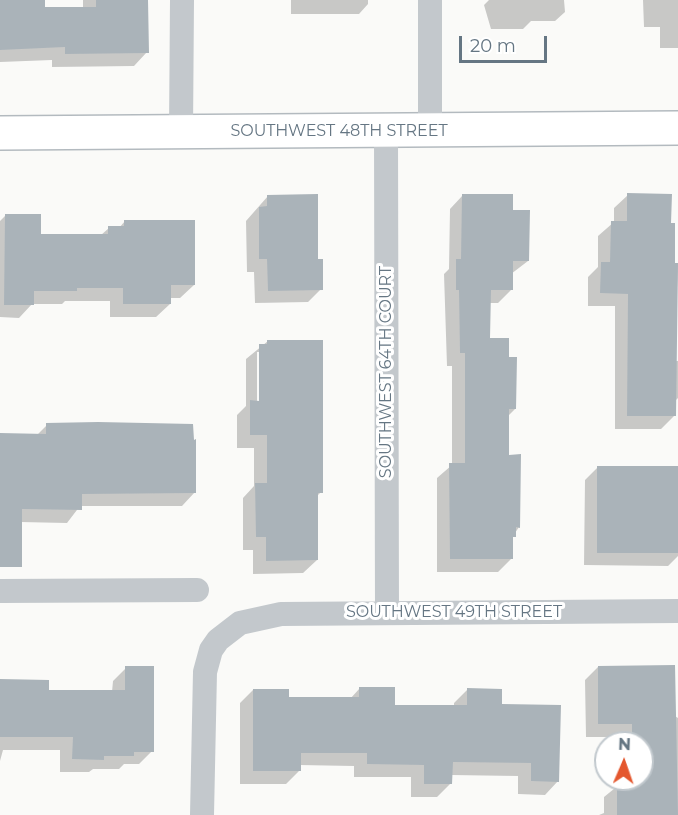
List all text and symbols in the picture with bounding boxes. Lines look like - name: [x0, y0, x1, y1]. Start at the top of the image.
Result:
- scale bar: [462, 24, 550, 62]
- text: 20 m: [470, 35, 516, 57]
- street label: SOUTHWEST 48TH STREET: [230, 121, 448, 141]
- street label: SOUTHWEST 64TH COURT: [376, 266, 396, 478]
- street label: SOUTHWEST 49TH STREET: [346, 602, 562, 622]
- north arrow: [594, 731, 654, 791]
- text: N: [618, 735, 631, 754]

